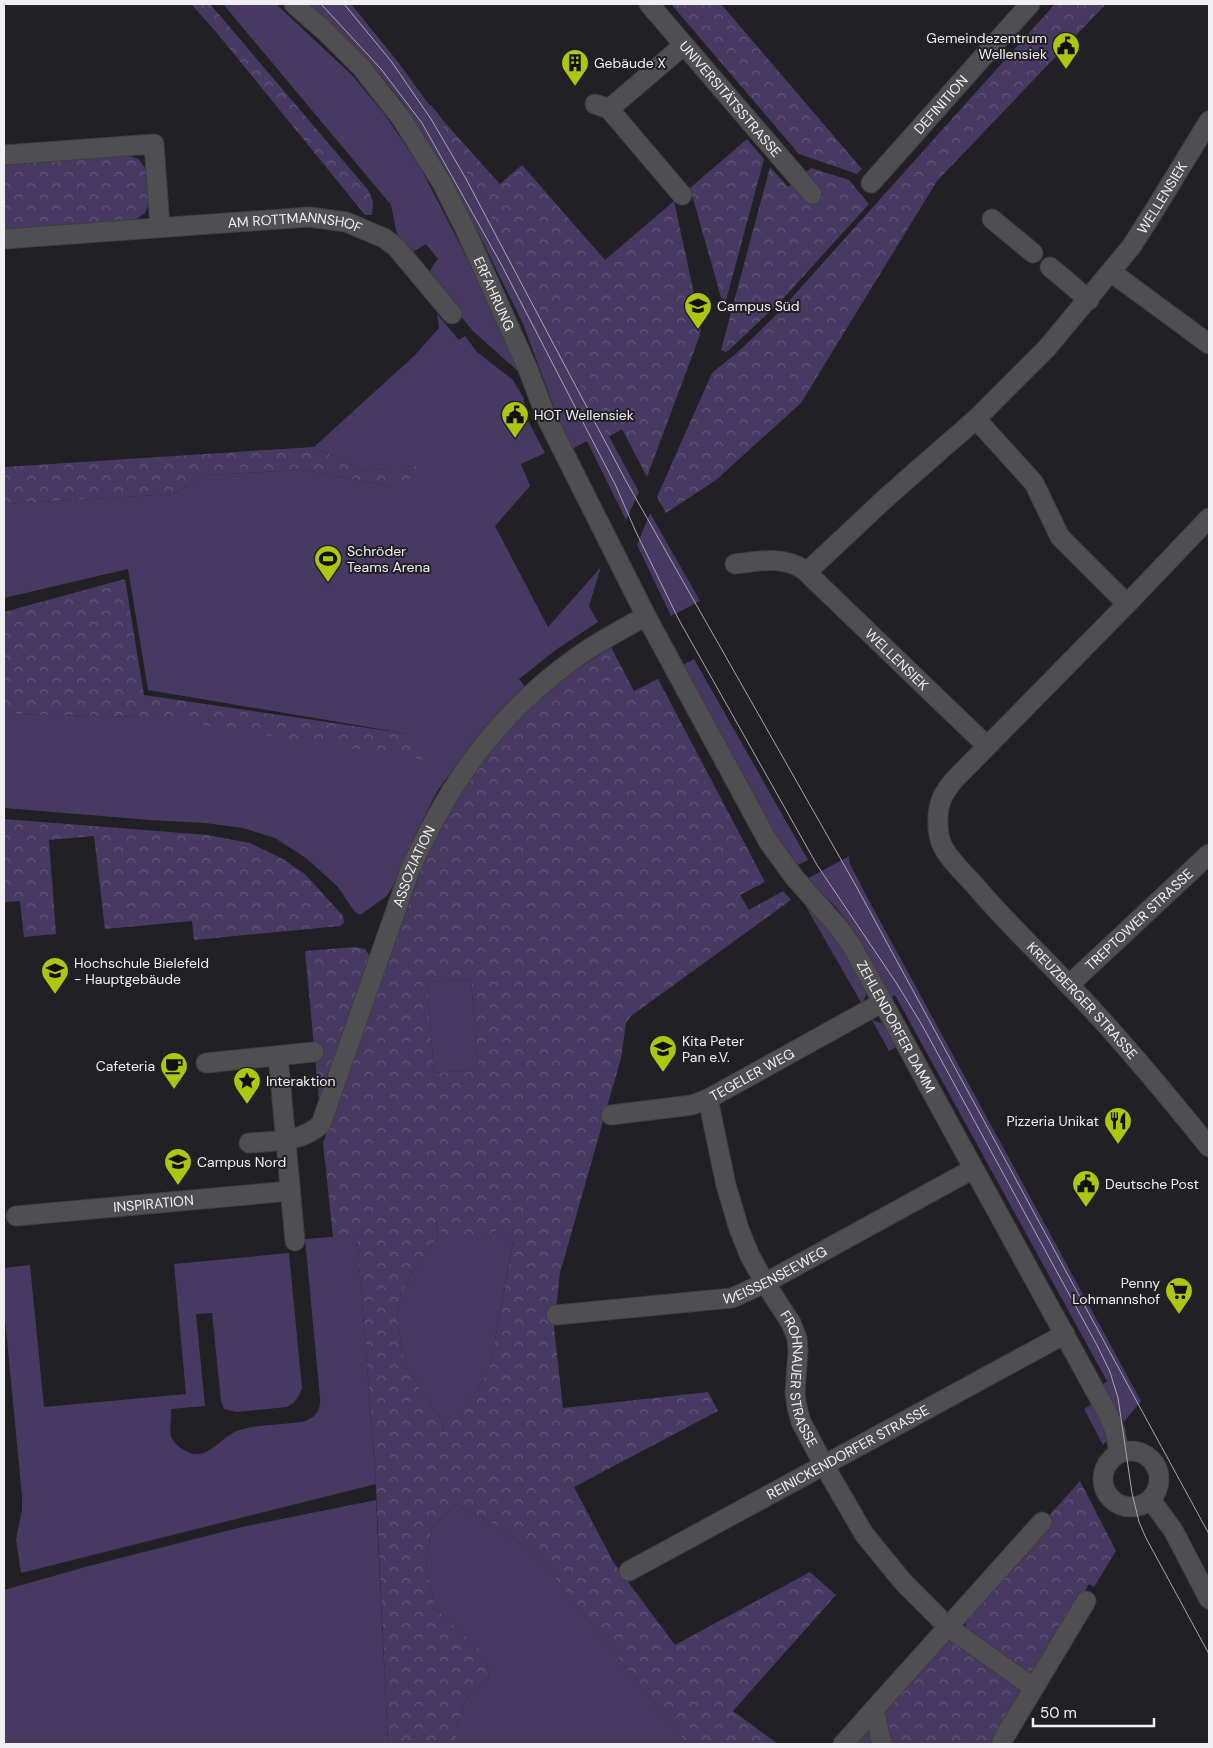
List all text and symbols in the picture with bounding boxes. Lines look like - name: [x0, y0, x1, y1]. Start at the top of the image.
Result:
- place label: Gemeindezentrum Wellensiek: [926, 29, 1047, 63]
- public building icon: Gemeindezentrum Wellensiek: [1051, 31, 1081, 70]
- street label: UNIVERSITÄTSSTRASSE: [676, 37, 785, 161]
- building icon: Gebäude X: [560, 48, 590, 87]
- place label: Gebäude X: [594, 54, 666, 72]
- street label: DEFINITION: [910, 71, 972, 138]
- street label: WELLENSIEK: [1133, 158, 1191, 237]
- street label: AM ROTTMANNSHOF: [227, 208, 365, 237]
- street label: ERFAHRUNG: [470, 254, 519, 334]
- school or university icon: Campus Süd: [683, 291, 713, 330]
- place label: Campus Süd: [717, 297, 800, 315]
- public building icon: HOT Wellensiek: [500, 400, 530, 439]
- place label: HOT Wellensiek: [534, 406, 634, 424]
- place label: Schröder Teams Arena: [347, 542, 430, 576]
- sports icon: Schröder Teams Arena: [313, 544, 343, 583]
- street label: WELLENSIEK: [861, 625, 932, 694]
- street label: ASSOZIATION: [389, 822, 439, 910]
- street label: TREPTOWER STRASSE: [1081, 865, 1197, 974]
- street label: KREUZBERGER STRASSE: [1023, 938, 1142, 1063]
- place label: Hochschule Bielefeld - Hauptgebäude: [74, 954, 209, 988]
- school or university icon: Hochschule Bielefeld - Hauptgebäude: [40, 956, 70, 995]
- street label: ZEHLENDORFER DAMM: [853, 957, 939, 1096]
- place label: Kita Peter Pan e.V.: [682, 1032, 744, 1066]
- school or university icon: Kita Peter Pan e.V.: [648, 1034, 678, 1073]
- street label: TEGELER WEG: [707, 1044, 797, 1105]
- cafe icon: Cafeteria: [159, 1051, 189, 1090]
- place label: Cafeteria: [96, 1057, 155, 1075]
- place icon: Interaktion: [232, 1066, 262, 1105]
- place label: Interaktion: [266, 1072, 336, 1090]
- restaurant icon: Pizzeria Unikat: [1103, 1106, 1133, 1145]
- place label: Pizzeria Unikat: [1006, 1112, 1099, 1130]
- school or university icon: Campus Nord: [163, 1147, 193, 1186]
- place label: Campus Nord: [197, 1153, 286, 1171]
- public building icon: Deutsche Post: [1071, 1169, 1101, 1208]
- place label: Deutsche Post: [1105, 1175, 1199, 1193]
- street label: INSPIRATION: [112, 1191, 194, 1216]
- street label: WEISSENSEEWEG: [722, 1242, 830, 1308]
- place label: Penny Lohmannshof: [1072, 1274, 1160, 1308]
- supermarket icon: Penny Lohmannshof: [1164, 1276, 1194, 1315]
- street label: FROHNAUER STRASSE: [776, 1307, 822, 1450]
- street label: REINICKENDORFER STRASSE: [763, 1401, 932, 1503]
- scale bar: [1033, 1696, 1154, 1728]
- text: 50 m: [1040, 1703, 1077, 1723]

